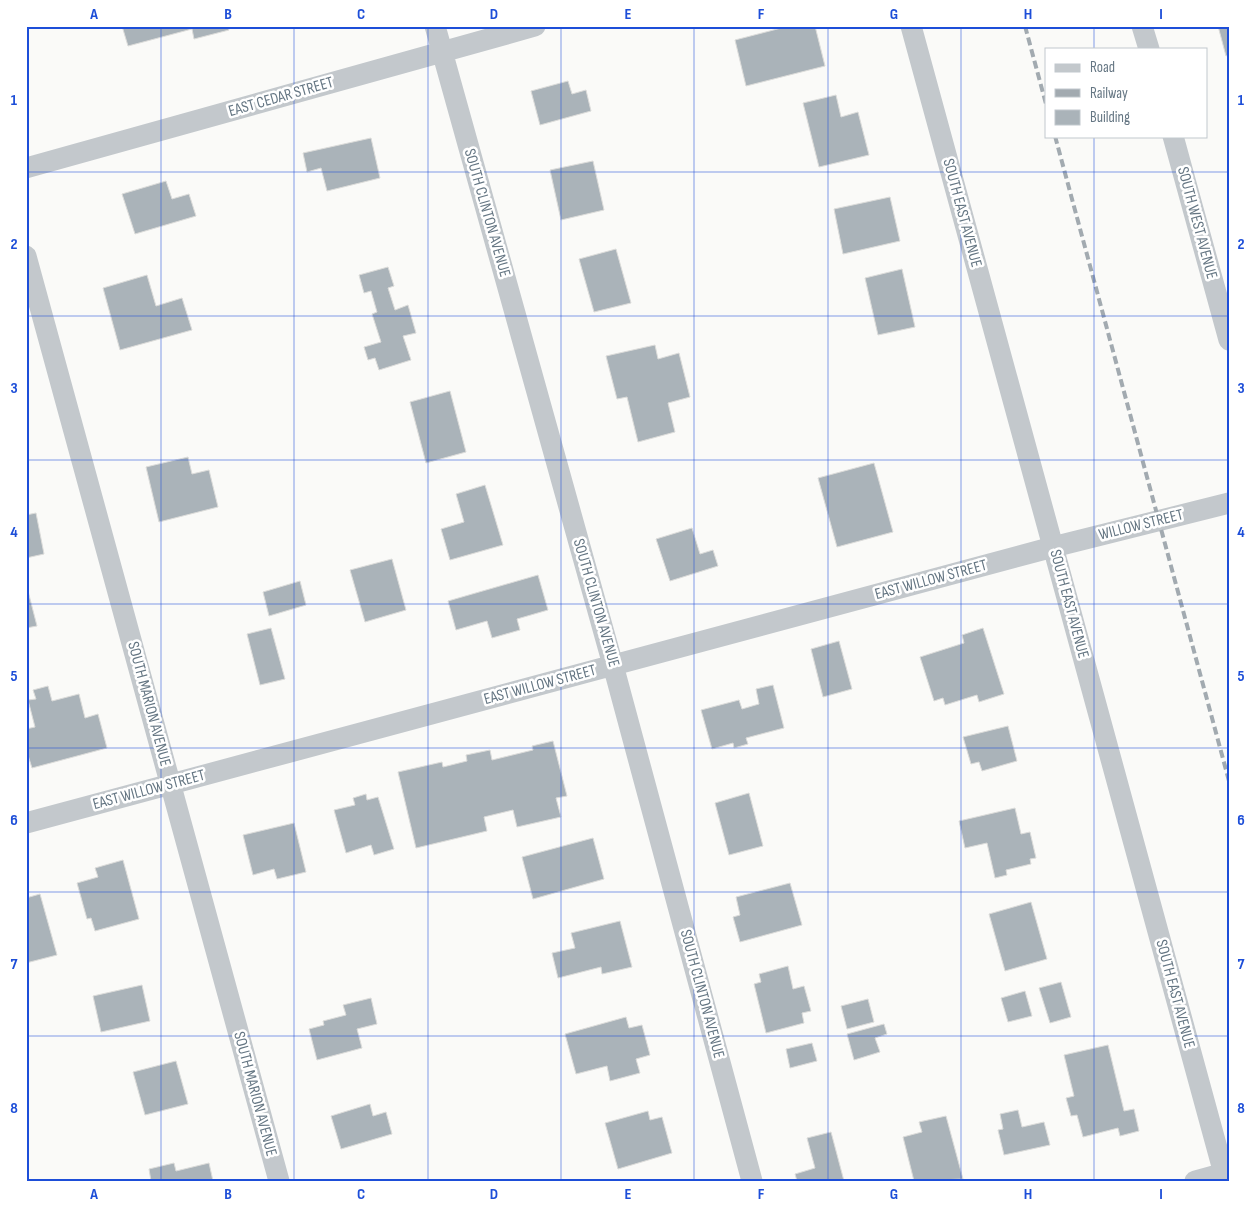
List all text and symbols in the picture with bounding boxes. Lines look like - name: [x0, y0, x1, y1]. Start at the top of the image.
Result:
- text: A: [89, 5, 98, 24]
- text: B: [224, 5, 232, 24]
- text: C: [357, 5, 365, 24]
- text: D: [490, 5, 498, 24]
- text: E: [625, 5, 632, 24]
- text: F: [758, 5, 765, 24]
- text: G: [890, 5, 898, 24]
- text: H: [1024, 5, 1032, 24]
- text: I: [1159, 5, 1163, 24]
- legend: [1045, 48, 1208, 138]
- text: Road: [1090, 58, 1115, 77]
- street label: EAST CEDAR STREET: [226, 73, 336, 121]
- text: Railway: [1090, 84, 1128, 103]
- text: 1: [11, 91, 18, 110]
- text: 1: [1238, 91, 1245, 110]
- text: Building: [1090, 108, 1130, 127]
- street label: SOUTH CLINTON AVENUE: [460, 147, 514, 279]
- street label: SOUTH EAST AVENUE: [938, 157, 986, 269]
- street label: SOUTH WEST AVENUE: [1173, 165, 1221, 281]
- text: 2: [10, 235, 18, 254]
- text: 2: [1237, 235, 1245, 254]
- text: 3: [10, 379, 18, 398]
- text: 3: [1237, 379, 1245, 398]
- street label: WILLOW STREET: [1097, 505, 1186, 545]
- text: 4: [10, 523, 18, 542]
- text: 4: [1237, 523, 1245, 542]
- street label: SOUTH CLINTON AVENUE: [569, 537, 623, 669]
- street label: SOUTH EAST AVENUE: [1045, 548, 1093, 660]
- street label: EAST WILLOW STREET: [873, 556, 990, 604]
- street label: SOUTH MARION AVENUE: [123, 640, 175, 768]
- street label: EAST WILLOW STREET: [482, 661, 599, 709]
- text: 5: [10, 667, 18, 686]
- text: 5: [1237, 667, 1245, 686]
- street label: EAST WILLOW STREET: [91, 766, 208, 814]
- text: 6: [10, 811, 18, 830]
- text: 6: [1237, 811, 1245, 830]
- street label: SOUTH CLINTON AVENUE: [676, 928, 728, 1060]
- street label: SOUTH EAST AVENUE: [1151, 938, 1199, 1050]
- text: 7: [11, 955, 18, 974]
- text: 7: [1238, 955, 1245, 974]
- street label: SOUTH MARION AVENUE: [229, 1030, 281, 1158]
- text: 8: [10, 1099, 18, 1118]
- text: 8: [1237, 1099, 1245, 1118]
- text: A: [89, 1185, 98, 1204]
- text: B: [224, 1185, 232, 1204]
- text: C: [357, 1185, 365, 1204]
- text: D: [490, 1185, 498, 1204]
- text: E: [625, 1185, 632, 1204]
- text: F: [758, 1185, 765, 1204]
- text: G: [890, 1185, 898, 1204]
- text: H: [1024, 1185, 1032, 1204]
- text: I: [1159, 1185, 1163, 1204]

